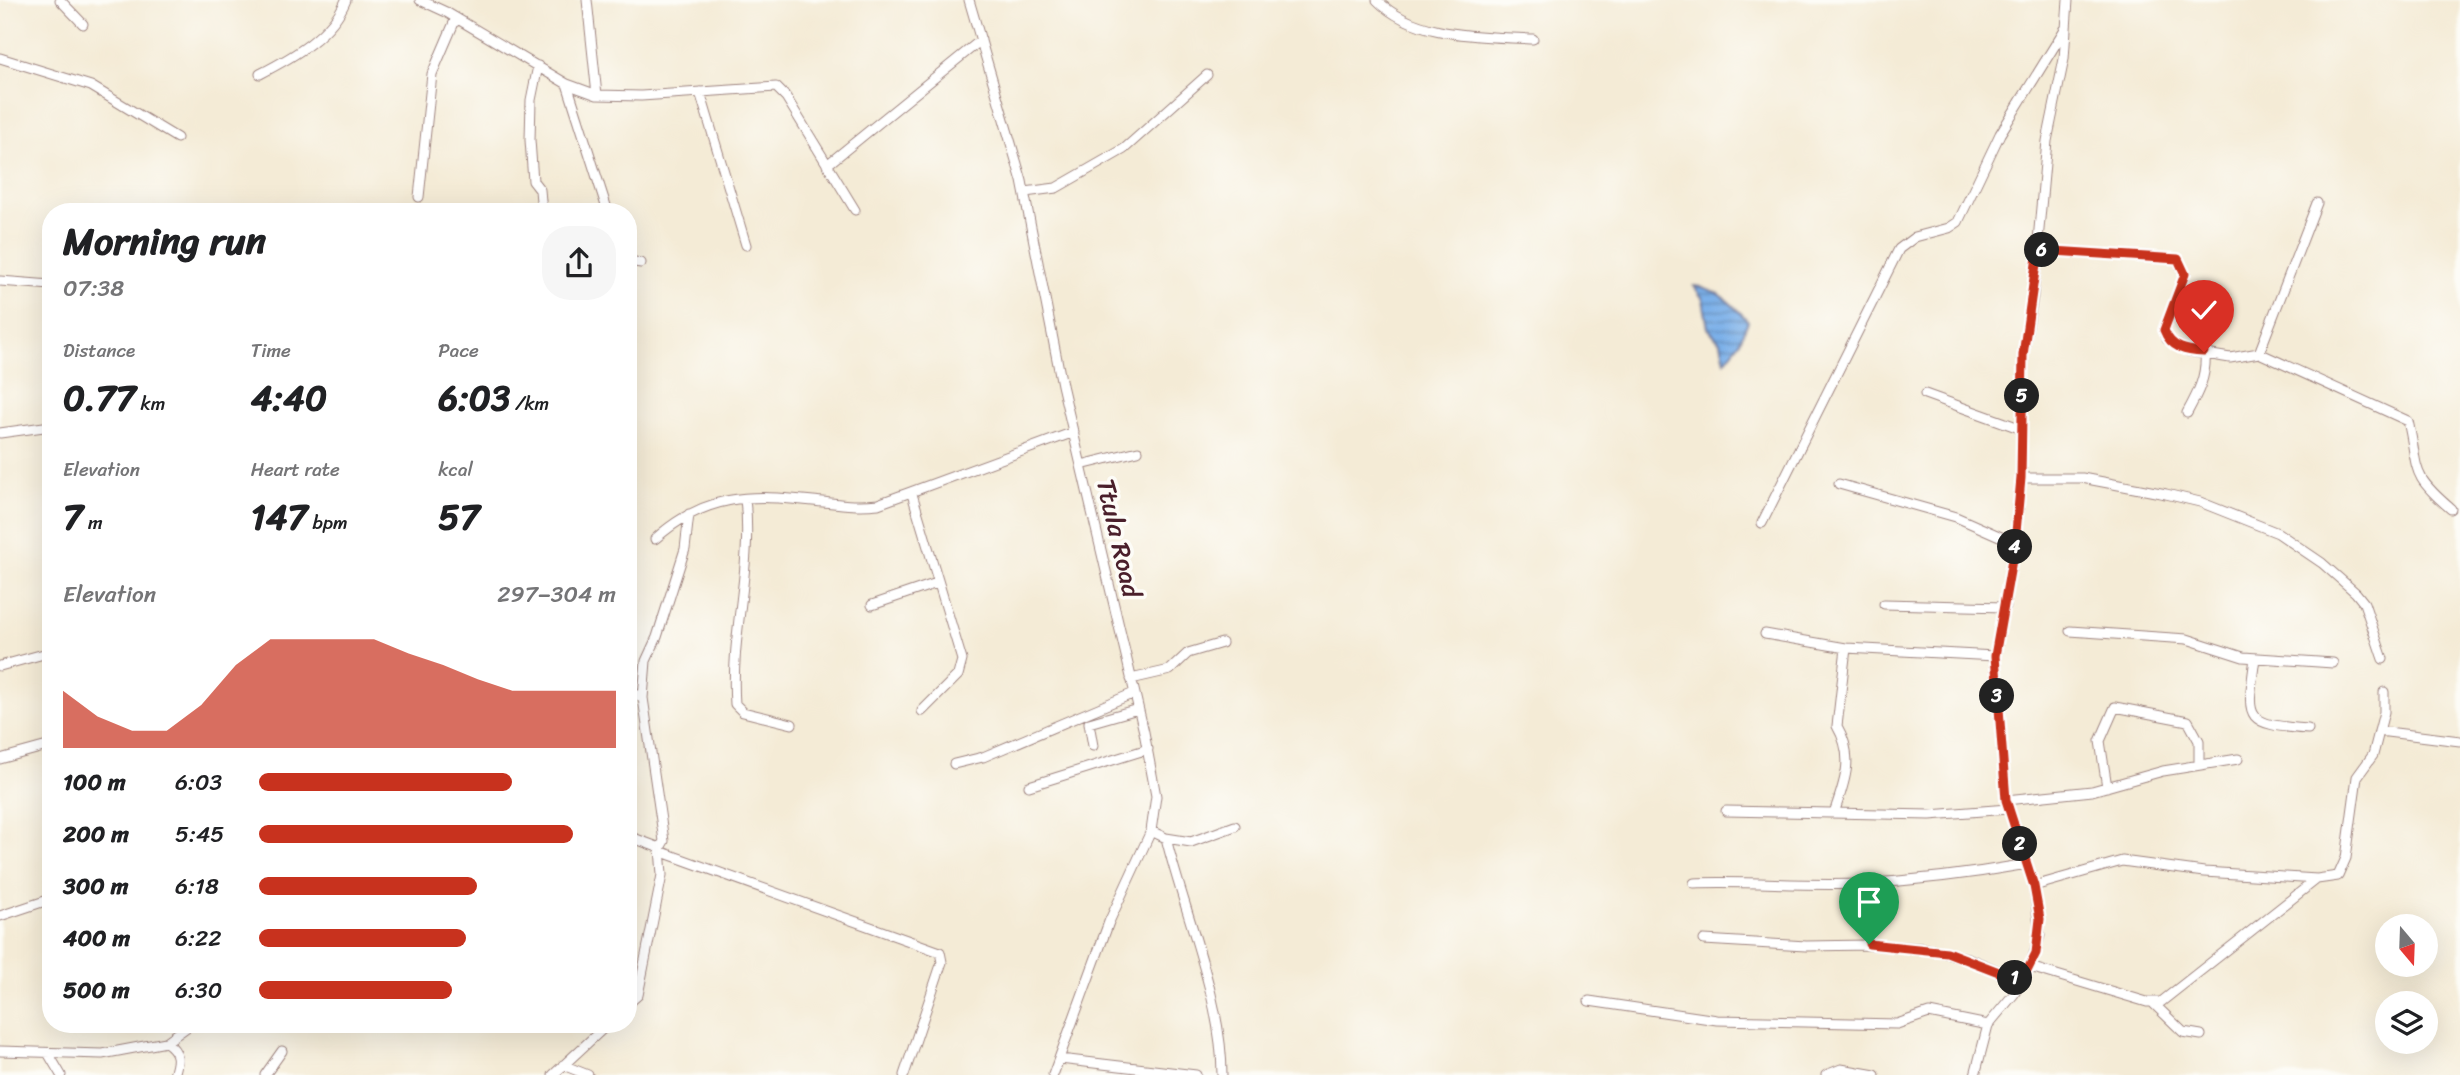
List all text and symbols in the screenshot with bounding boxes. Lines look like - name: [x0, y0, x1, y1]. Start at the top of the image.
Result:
- text: Morning run: [63, 208, 266, 275]
- button: share: [542, 226, 616, 300]
- pin: 6: [2024, 232, 2060, 268]
- text: 6: [2036, 233, 2047, 266]
- text: 07:38: [63, 268, 124, 309]
- pin: [2174, 280, 2234, 352]
- icon: check: [2185, 291, 2223, 329]
- text: Distance: [63, 334, 135, 367]
- text: Time: [251, 334, 291, 367]
- text: Pace: [438, 334, 479, 367]
- text: 0.77: [63, 367, 136, 429]
- text: 4:40: [251, 367, 327, 429]
- text: 6:03: [438, 367, 510, 429]
- pin: 5: [2004, 378, 2039, 414]
- text: 5: [2016, 379, 2027, 412]
- text: km: [136, 387, 165, 420]
- text: /km: [510, 387, 549, 420]
- text: Elevation: [63, 453, 140, 486]
- text: Heart rate: [251, 453, 340, 486]
- text: kcal: [438, 453, 473, 486]
- street label: Ttula Road: [1083, 474, 1156, 604]
- text: 7: [63, 486, 83, 548]
- text: 147: [251, 486, 308, 548]
- text: 57: [438, 486, 480, 548]
- text: m: [83, 506, 103, 539]
- text: bpm: [308, 506, 348, 539]
- pin: 4: [1997, 530, 2032, 564]
- text: 4: [2009, 530, 2020, 563]
- text: Elevation: [63, 574, 156, 615]
- text: 297–304 m: [497, 574, 616, 615]
- pin: 3: [1980, 678, 2014, 714]
- text: 3: [1991, 679, 2002, 712]
- text: 100 m: [63, 762, 126, 803]
- text: 6:03: [175, 762, 222, 803]
- text: 200 m: [63, 814, 129, 855]
- text: 5:45: [175, 814, 224, 855]
- pin: 2: [2002, 826, 2038, 862]
- text: 2: [2014, 827, 2025, 860]
- text: 300 m: [63, 866, 128, 907]
- text: 6:18: [175, 866, 219, 907]
- pin: [1839, 872, 1899, 944]
- icon: arrive: [1850, 883, 1888, 921]
- north arrow: [2375, 914, 2438, 976]
- map controls: [2375, 914, 2438, 1054]
- text: 400 m: [63, 918, 130, 959]
- text: 6:22: [175, 918, 222, 959]
- pin: 1: [1997, 960, 2032, 996]
- text: 1: [2010, 961, 2019, 994]
- text: 500 m: [63, 970, 130, 1011]
- text: 6:30: [175, 970, 222, 1011]
- button: layers: [2375, 991, 2438, 1054]

